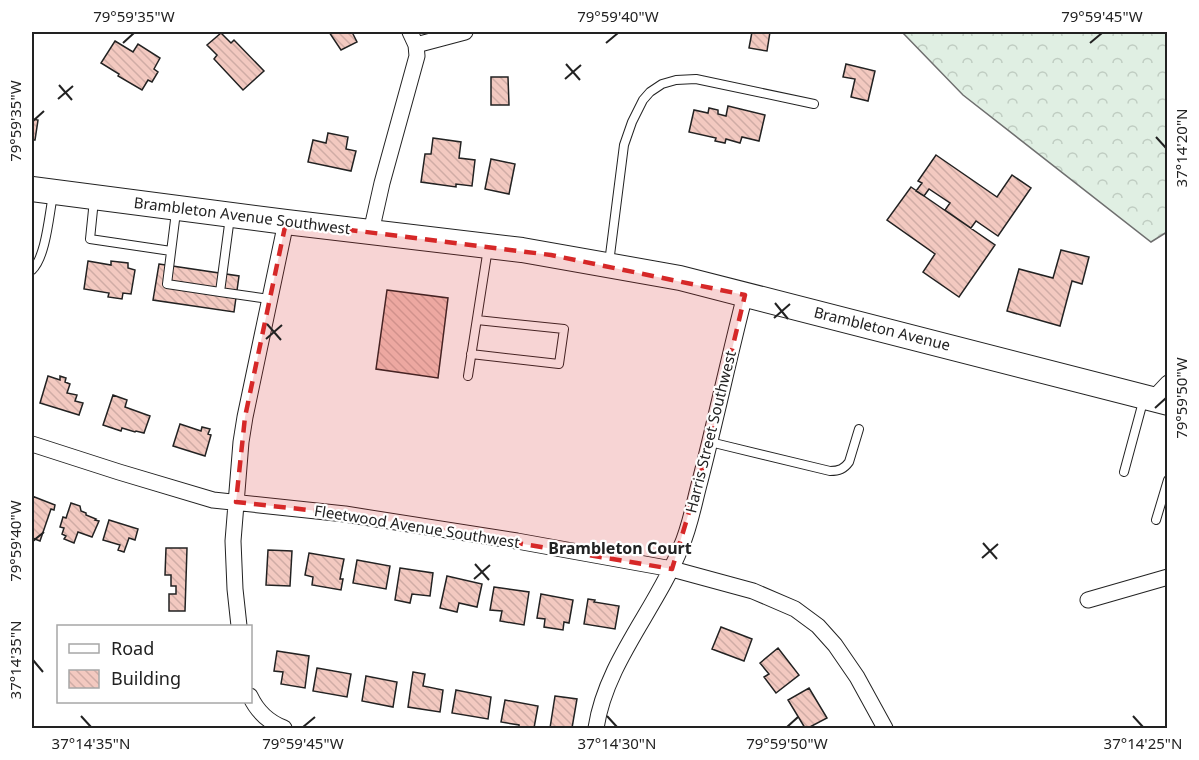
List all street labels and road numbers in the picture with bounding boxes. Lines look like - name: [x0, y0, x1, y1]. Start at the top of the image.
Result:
- street label: Brambleton Avenue Southwest: [133, 192, 352, 238]
- street label: Brambleton Avenue: [812, 301, 953, 355]
- street label: Harris Street Southwest: [680, 348, 740, 515]
- street label: Fleetwood Avenue Southwest: [313, 500, 522, 552]

